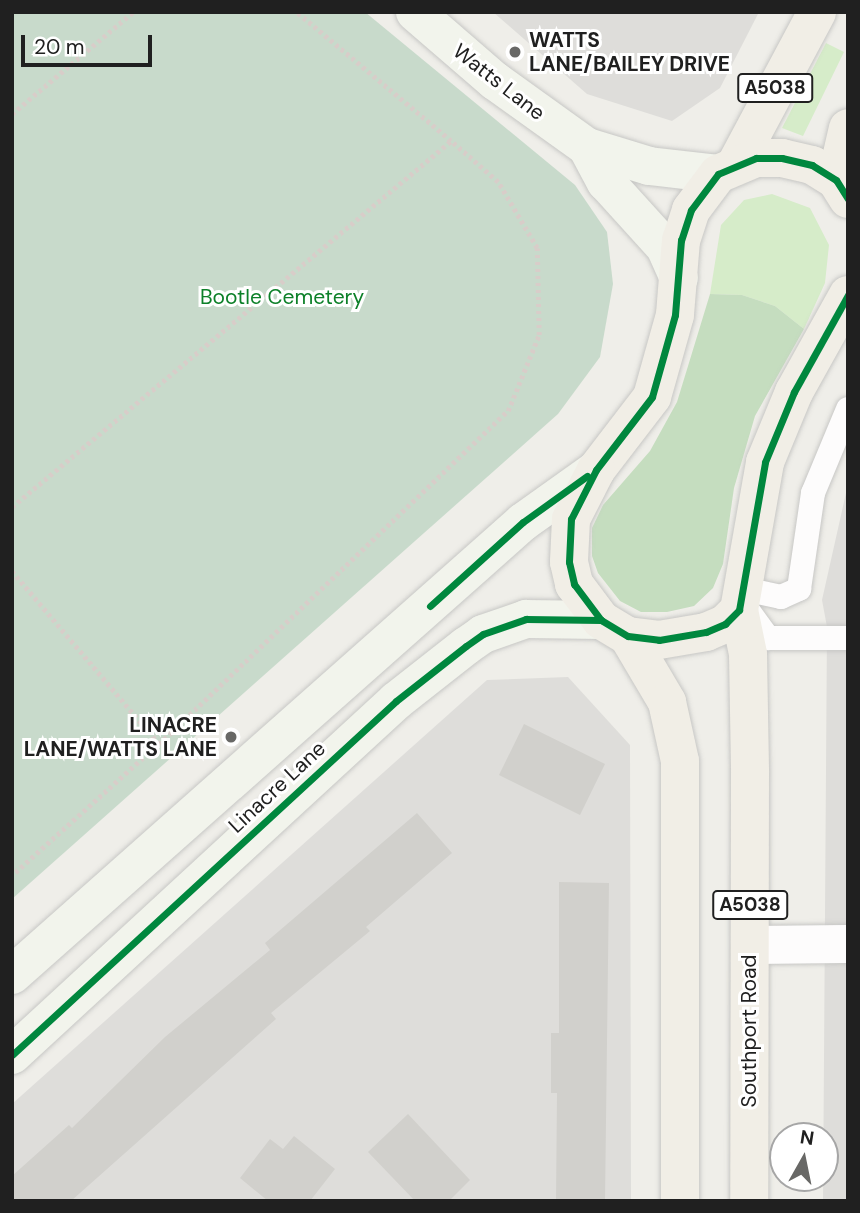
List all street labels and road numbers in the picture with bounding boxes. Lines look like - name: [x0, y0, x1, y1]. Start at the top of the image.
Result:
- street label: Watts Lane: [448, 38, 550, 126]
- road number: A5038: [736, 72, 814, 104]
- street label: Linacre Lane: [223, 736, 331, 838]
- road number: A5038: [712, 890, 788, 920]
- street label: Southport Road: [736, 954, 762, 1108]

